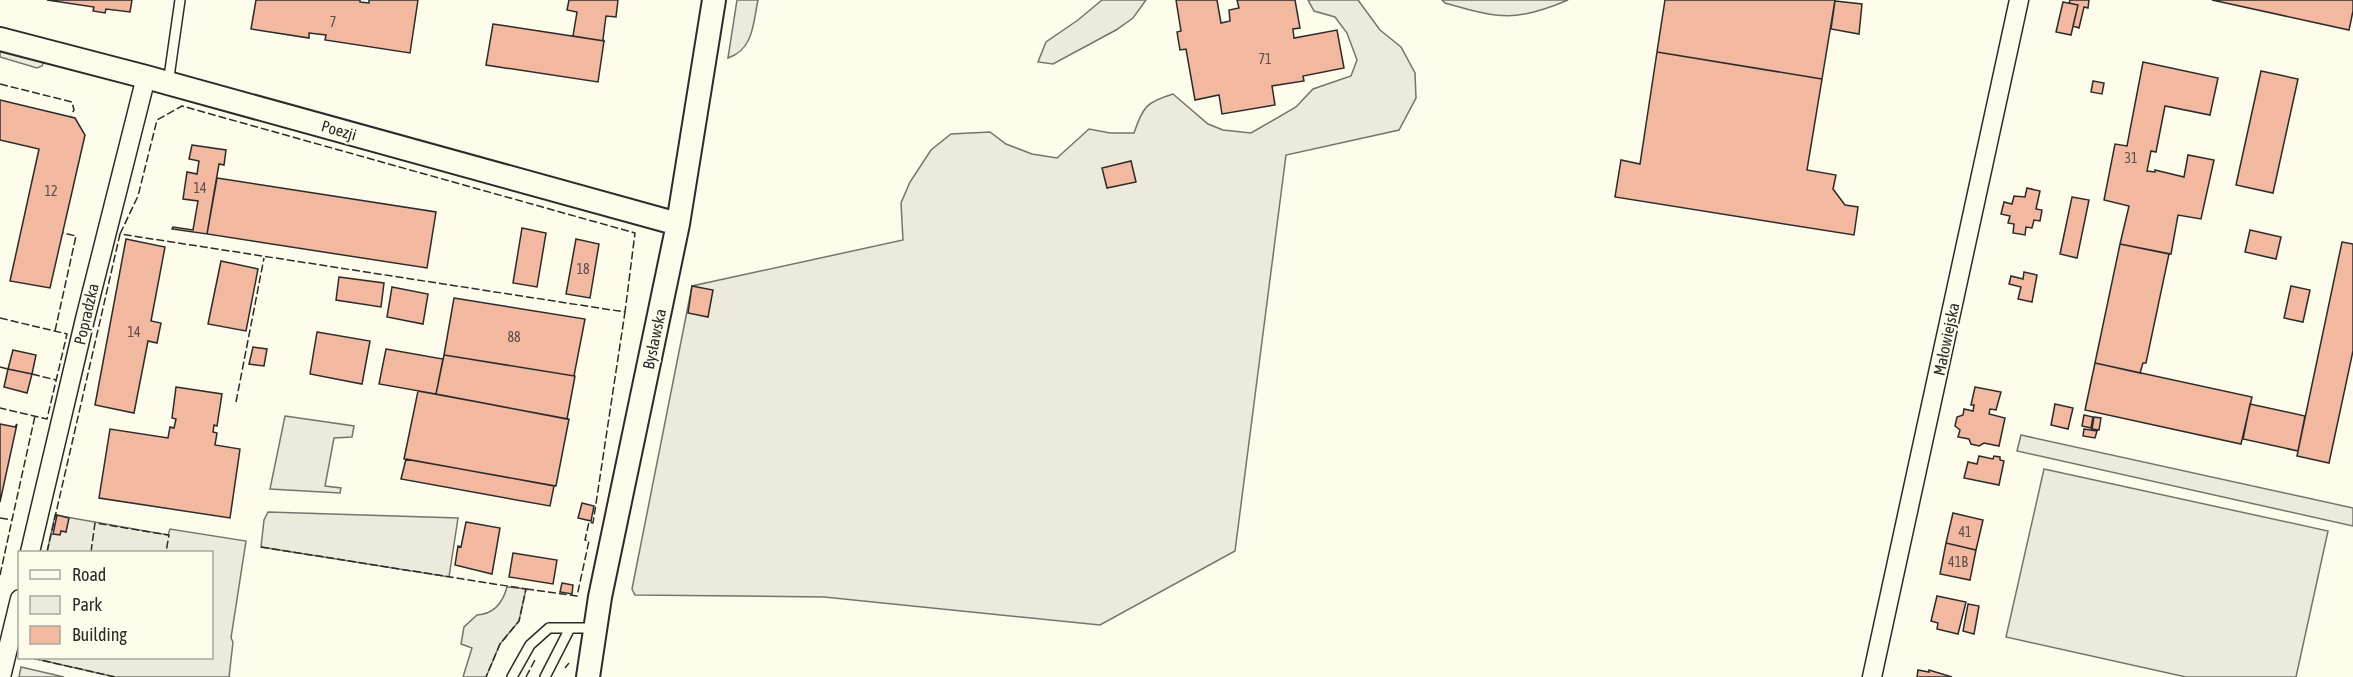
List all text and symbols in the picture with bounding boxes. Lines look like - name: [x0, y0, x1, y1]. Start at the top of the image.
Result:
- house number: 7: [330, 14, 336, 30]
- house number: 71: [1258, 51, 1272, 67]
- street label: Poezji: [319, 116, 359, 145]
- house number: 31: [2124, 150, 2138, 166]
- house number: 14: [193, 180, 207, 196]
- house number: 12: [44, 183, 58, 199]
- house number: 18: [576, 261, 590, 277]
- street label: Popradzka: [70, 282, 103, 347]
- street label: Małowiejska: [1930, 301, 1963, 377]
- street label: Bysławska: [639, 307, 670, 371]
- house number: 14: [127, 324, 141, 340]
- house number: 88: [507, 329, 521, 345]
- house number: 41: [1958, 524, 1972, 540]
- legend: [18, 551, 213, 659]
- house number: 41B: [1948, 554, 1968, 570]
- text: Road: [72, 564, 106, 585]
- text: Park: [72, 594, 102, 615]
- text: Building: [72, 624, 127, 645]

